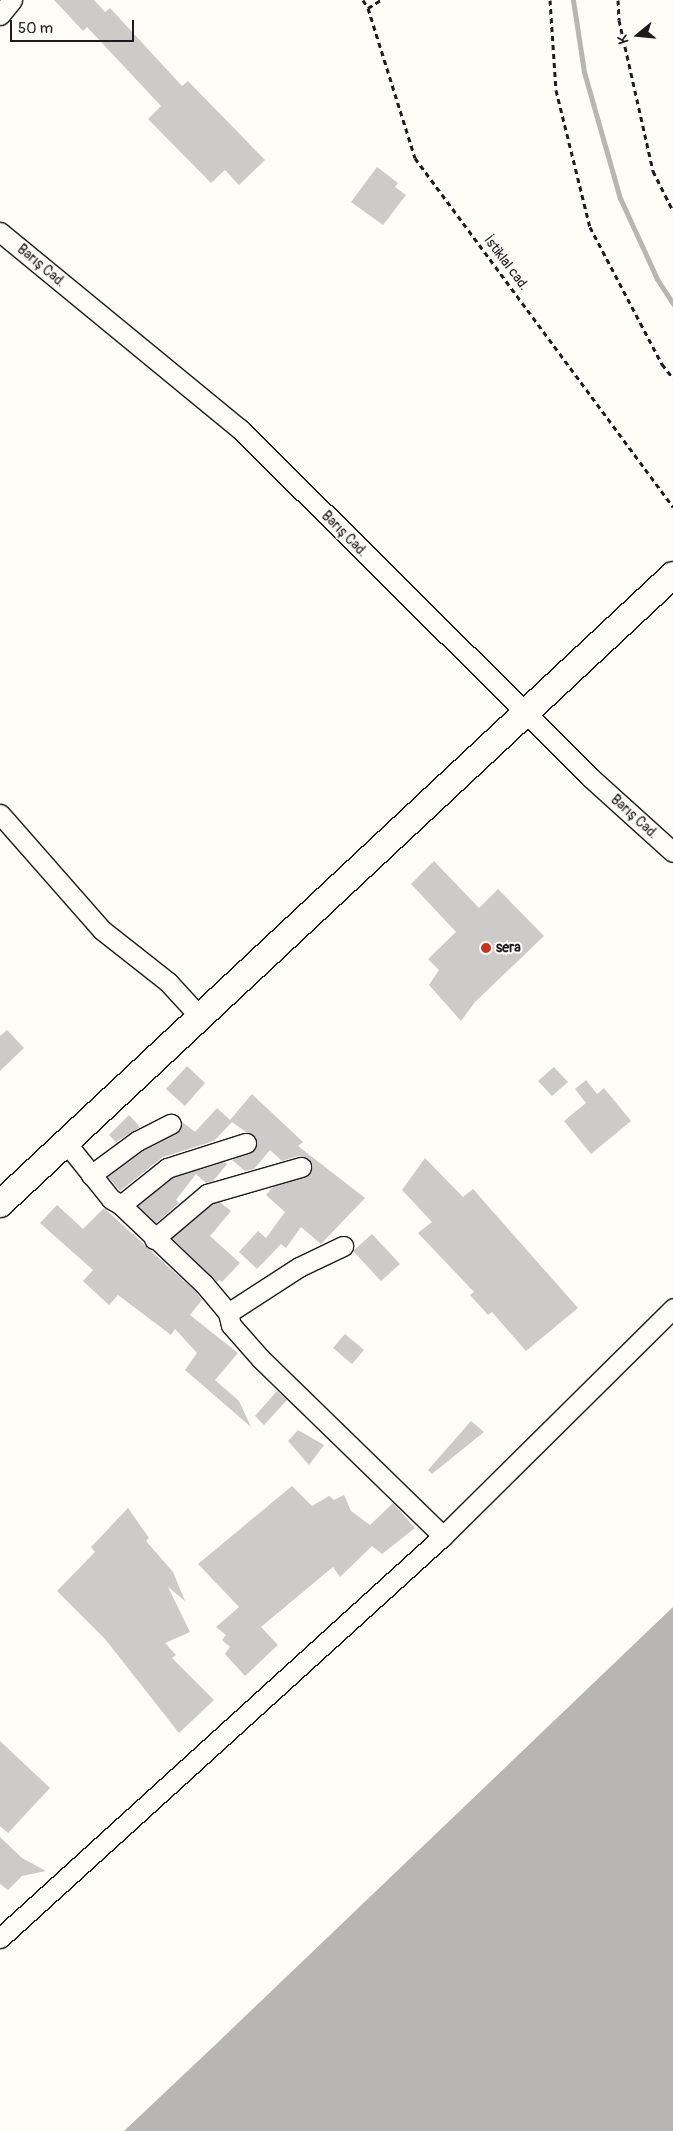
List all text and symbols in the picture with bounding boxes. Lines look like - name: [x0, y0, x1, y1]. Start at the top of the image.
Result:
- scale bar: [12, 10, 136, 42]
- north arrow: [613, 10, 663, 60]
- text: 50 m: [18, 19, 53, 38]
- text: K: [614, 33, 633, 46]
- street label: İstiklal cad.: [480, 232, 532, 294]
- street label: Barış Cad.: [14, 241, 68, 291]
- street label: Barış Cad.: [318, 508, 370, 560]
- street label: Barış Cad.: [607, 791, 661, 843]
- place label: sera: [496, 940, 521, 956]
- marker: sera: [480, 942, 492, 954]

